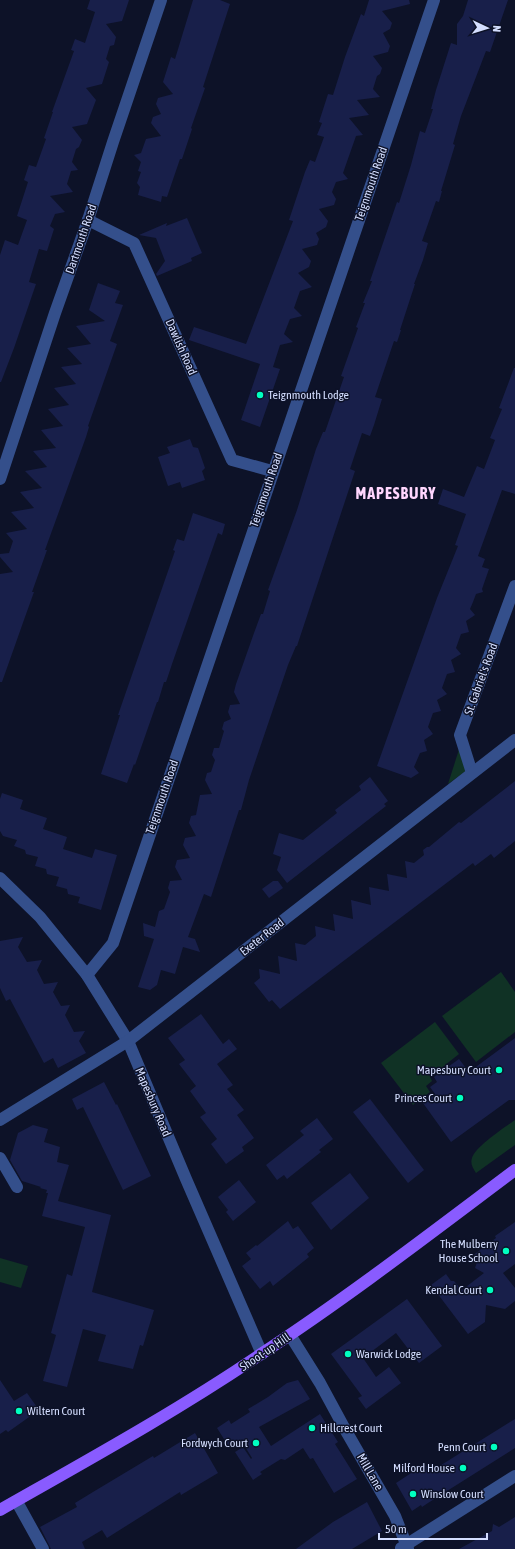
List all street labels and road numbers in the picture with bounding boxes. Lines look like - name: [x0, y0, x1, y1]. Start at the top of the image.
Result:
- street label: Teignmouth Road: [352, 145, 390, 223]
- street label: Dartmouth Road: [62, 202, 100, 276]
- street label: Dawlish Road: [162, 317, 200, 377]
- street label: Teignmouth Road: [247, 451, 285, 529]
- street label: St. Gabriel's Road: [461, 641, 501, 717]
- street label: Teignmouth Road: [143, 758, 181, 836]
- street label: Exeter Road: [237, 915, 287, 959]
- street label: Mapesbury Road: [132, 1065, 174, 1139]
- street label: Shoot-up Hill: [237, 1330, 294, 1374]
- street label: Mill Lane: [354, 1451, 386, 1493]

